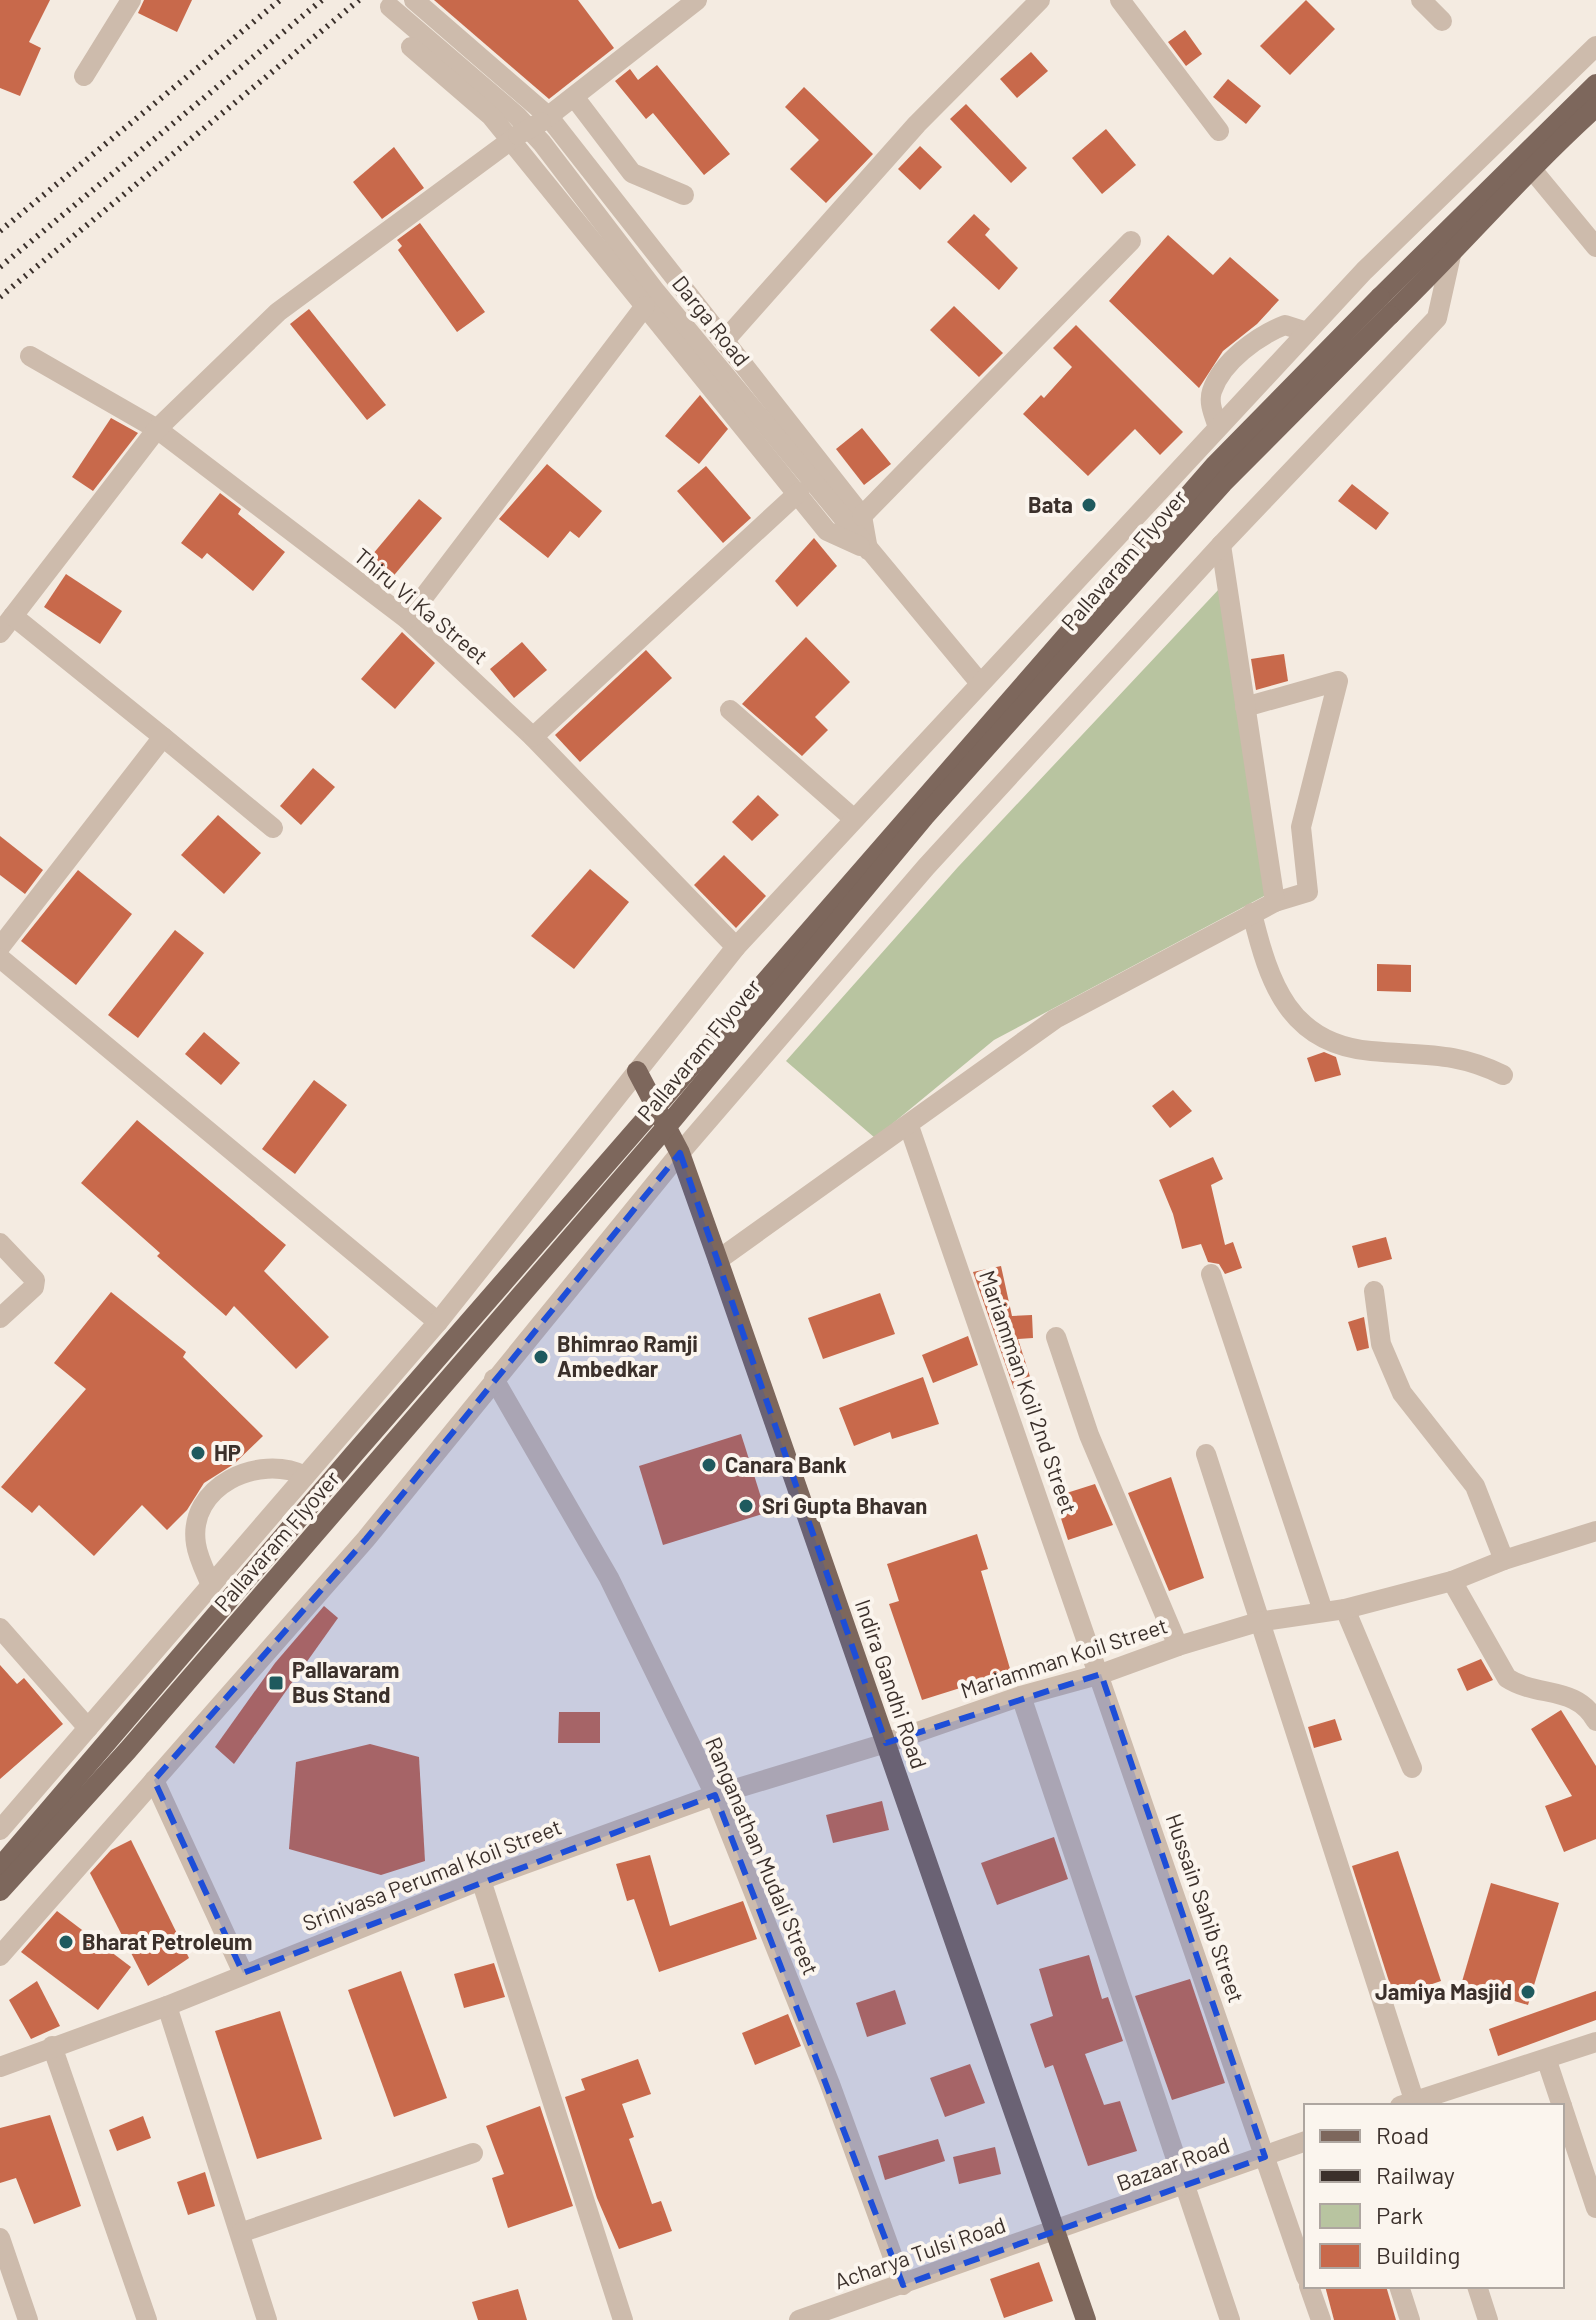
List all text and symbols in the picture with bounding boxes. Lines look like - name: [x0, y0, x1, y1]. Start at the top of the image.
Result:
- street label: Darga Road: [668, 270, 756, 371]
- street label: Pallavaram Flyover: [1055, 484, 1191, 635]
- place label: Bata: [1028, 491, 1073, 517]
- marker: Bata: [1080, 496, 1098, 514]
- street label: Thiru Vi Ka Street: [350, 542, 494, 669]
- street label: Pallavaram Flyover: [631, 973, 765, 1126]
- street label: Mariamman Koil 2nd Street: [975, 1266, 1083, 1517]
- place label: Bhimrao Ramji Ambedkar: [557, 1330, 698, 1381]
- marker: Bhimrao Ramji Ambedkar: [532, 1348, 550, 1366]
- place label: HP: [214, 1439, 241, 1465]
- marker: HP: [189, 1444, 207, 1462]
- place label: Canara Bank: [725, 1451, 847, 1477]
- marker: Canara Bank: [700, 1456, 718, 1474]
- street label: Pallavaram Flyover: [208, 1465, 344, 1616]
- place label: Sri Gupta Bhavan: [762, 1492, 927, 1518]
- marker: Sri Gupta Bhavan: [737, 1497, 755, 1515]
- street label: Indira Gandhi Road: [851, 1596, 933, 1772]
- street label: Mariamman Koil Street: [957, 1611, 1170, 1703]
- place label: Pallavaram Bus Stand: [292, 1656, 399, 1707]
- marker: Pallavaram Bus Stand: [267, 1674, 285, 1692]
- street label: Ranganathan Mudali Street: [701, 1733, 825, 1978]
- street label: Hussain Sahib Street: [1161, 1810, 1250, 2006]
- street label: Srinivasa Perumal Koil Street: [299, 1813, 565, 1935]
- place label: Bharat Petroleum: [82, 1928, 252, 1954]
- marker: Bharat Petroleum: [57, 1933, 75, 1951]
- place label: Jamiya Masjid: [1375, 1978, 1512, 2004]
- marker: Jamiya Masjid: [1519, 1983, 1537, 2001]
- legend: [1304, 2104, 1564, 2288]
- text: Road: [1376, 2120, 1429, 2149]
- street label: Bazaar Road: [1113, 2131, 1233, 2195]
- text: Railway: [1376, 2160, 1455, 2189]
- text: Park: [1376, 2200, 1423, 2229]
- street label: Acharya Tulsi Road: [831, 2211, 1009, 2294]
- text: Building: [1376, 2240, 1460, 2269]

